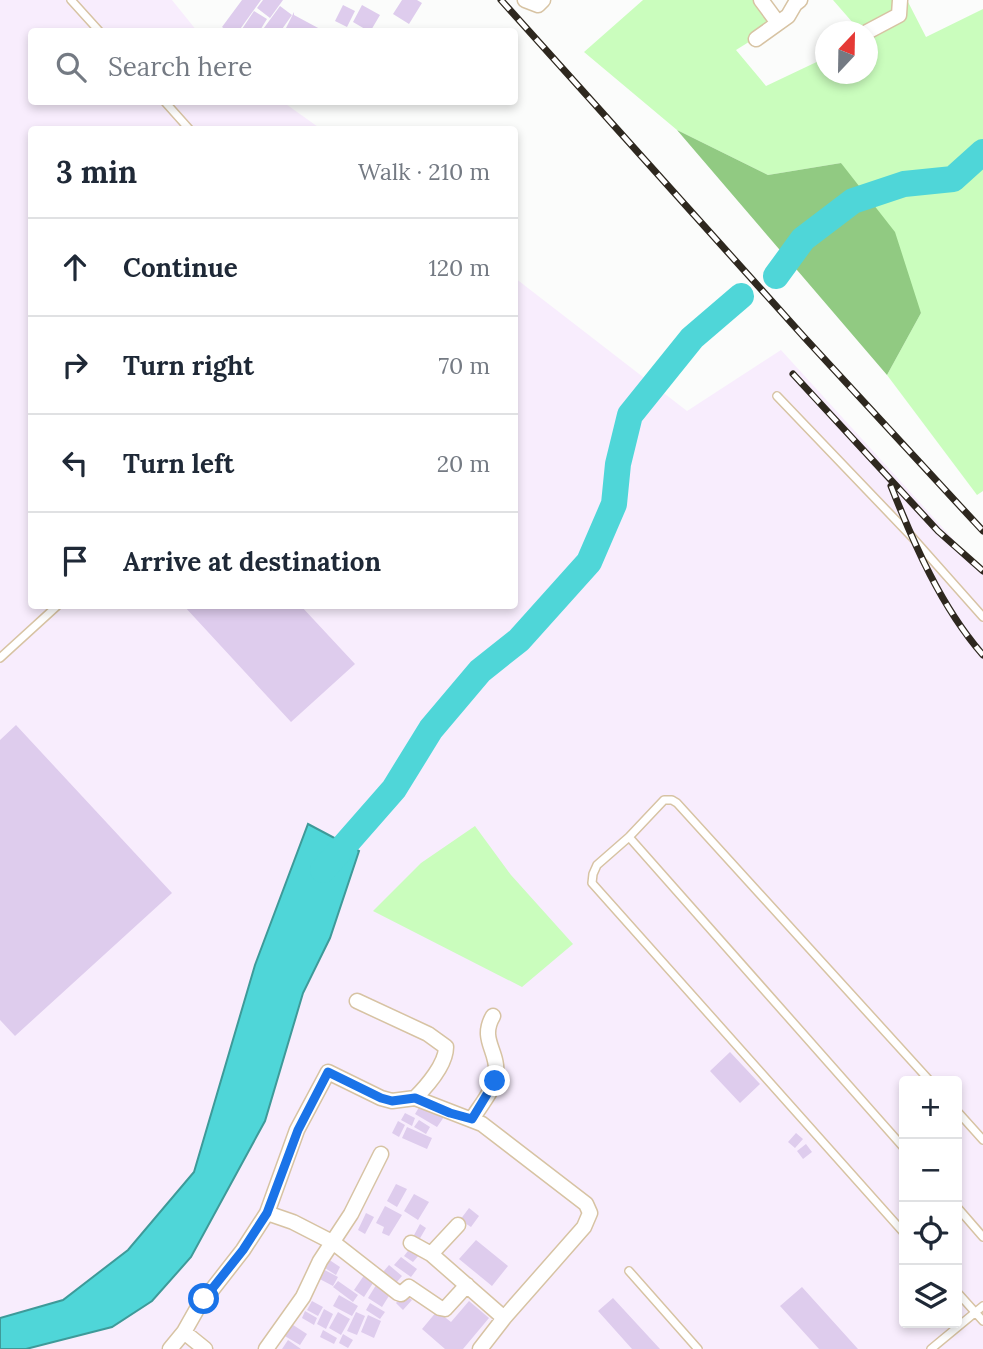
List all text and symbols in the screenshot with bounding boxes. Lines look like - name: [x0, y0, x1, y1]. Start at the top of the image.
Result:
- north arrow: [815, 21, 878, 84]
- search box: [28, 28, 518, 105]
- icon: search: [52, 48, 90, 86]
- text: Search here: [108, 50, 252, 83]
- text: 3 min: [56, 153, 137, 191]
- text: Walk · 210 m: [358, 157, 490, 186]
- icon: ahead: [56, 248, 94, 286]
- text: Continue: [123, 251, 238, 284]
- text: 120 m: [428, 253, 490, 282]
- icon: right: [56, 346, 94, 384]
- text: Turn right: [123, 349, 254, 382]
- text: 70 m: [439, 351, 490, 380]
- icon: left: [56, 444, 94, 482]
- text: Turn left: [123, 447, 234, 480]
- text: 20 m: [437, 449, 490, 478]
- icon: arrive: [56, 542, 94, 580]
- text: Arrive at destination: [123, 545, 381, 578]
- route end: [479, 1065, 510, 1096]
- map controls: [899, 1076, 962, 1328]
- button: +: [899, 1076, 962, 1139]
- button: −: [899, 1139, 962, 1202]
- button: locate: [899, 1202, 962, 1265]
- button: layers: [899, 1265, 962, 1328]
- route start: [188, 1283, 219, 1314]

